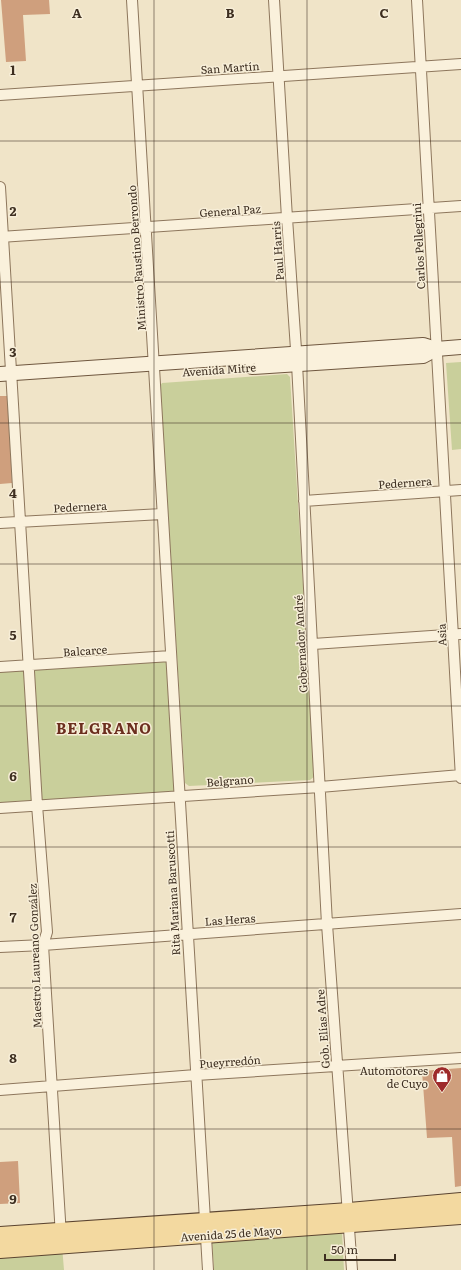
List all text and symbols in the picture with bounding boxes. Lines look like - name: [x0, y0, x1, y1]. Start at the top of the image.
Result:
- text: A: [72, 3, 82, 22]
- text: B: [226, 3, 235, 22]
- text: C: [379, 3, 389, 22]
- street label: San Martín: [200, 57, 260, 77]
- text: 1: [10, 60, 16, 79]
- street label: Ministro Faustino Berrondo: [123, 185, 149, 331]
- street label: General Paz: [199, 200, 262, 220]
- text: 2: [10, 201, 17, 220]
- street label: Carlos Pellegrini: [408, 202, 428, 290]
- street label: Paul Harris: [267, 221, 287, 281]
- text: 3: [9, 342, 17, 361]
- street label: Avenida Mitre: [182, 358, 257, 380]
- street label: Pedernera: [378, 472, 432, 492]
- text: 4: [9, 483, 17, 502]
- street label: Pedernera: [53, 497, 107, 515]
- street label: Gobernador André: [289, 594, 311, 693]
- street label: Asia: [432, 623, 450, 647]
- text: 5: [9, 625, 17, 644]
- street label: Balcarce: [62, 640, 108, 660]
- district label: BELGRANO: [56, 716, 152, 739]
- text: 6: [9, 766, 17, 785]
- street label: Belgrano: [206, 770, 254, 790]
- street label: Rita Mariana Baruscotti: [161, 830, 183, 956]
- street label: Maestro Laureano González: [23, 883, 45, 1029]
- text: 7: [9, 907, 17, 926]
- street label: Las Heras: [204, 909, 256, 929]
- street label: Gob. Elías Adre: [311, 988, 333, 1069]
- text: 8: [9, 1048, 17, 1067]
- street label: Pueyrredón: [199, 1051, 261, 1071]
- place label: Automotores de Cuyo: [360, 1062, 428, 1091]
- shop icon: Automotores de Cuyo: [431, 1065, 453, 1093]
- text: 9: [9, 1189, 17, 1208]
- street label: Avenida 25 de Mayo: [180, 1221, 282, 1245]
- scale bar: [325, 1236, 395, 1262]
- text: 50 m: [331, 1240, 358, 1258]

